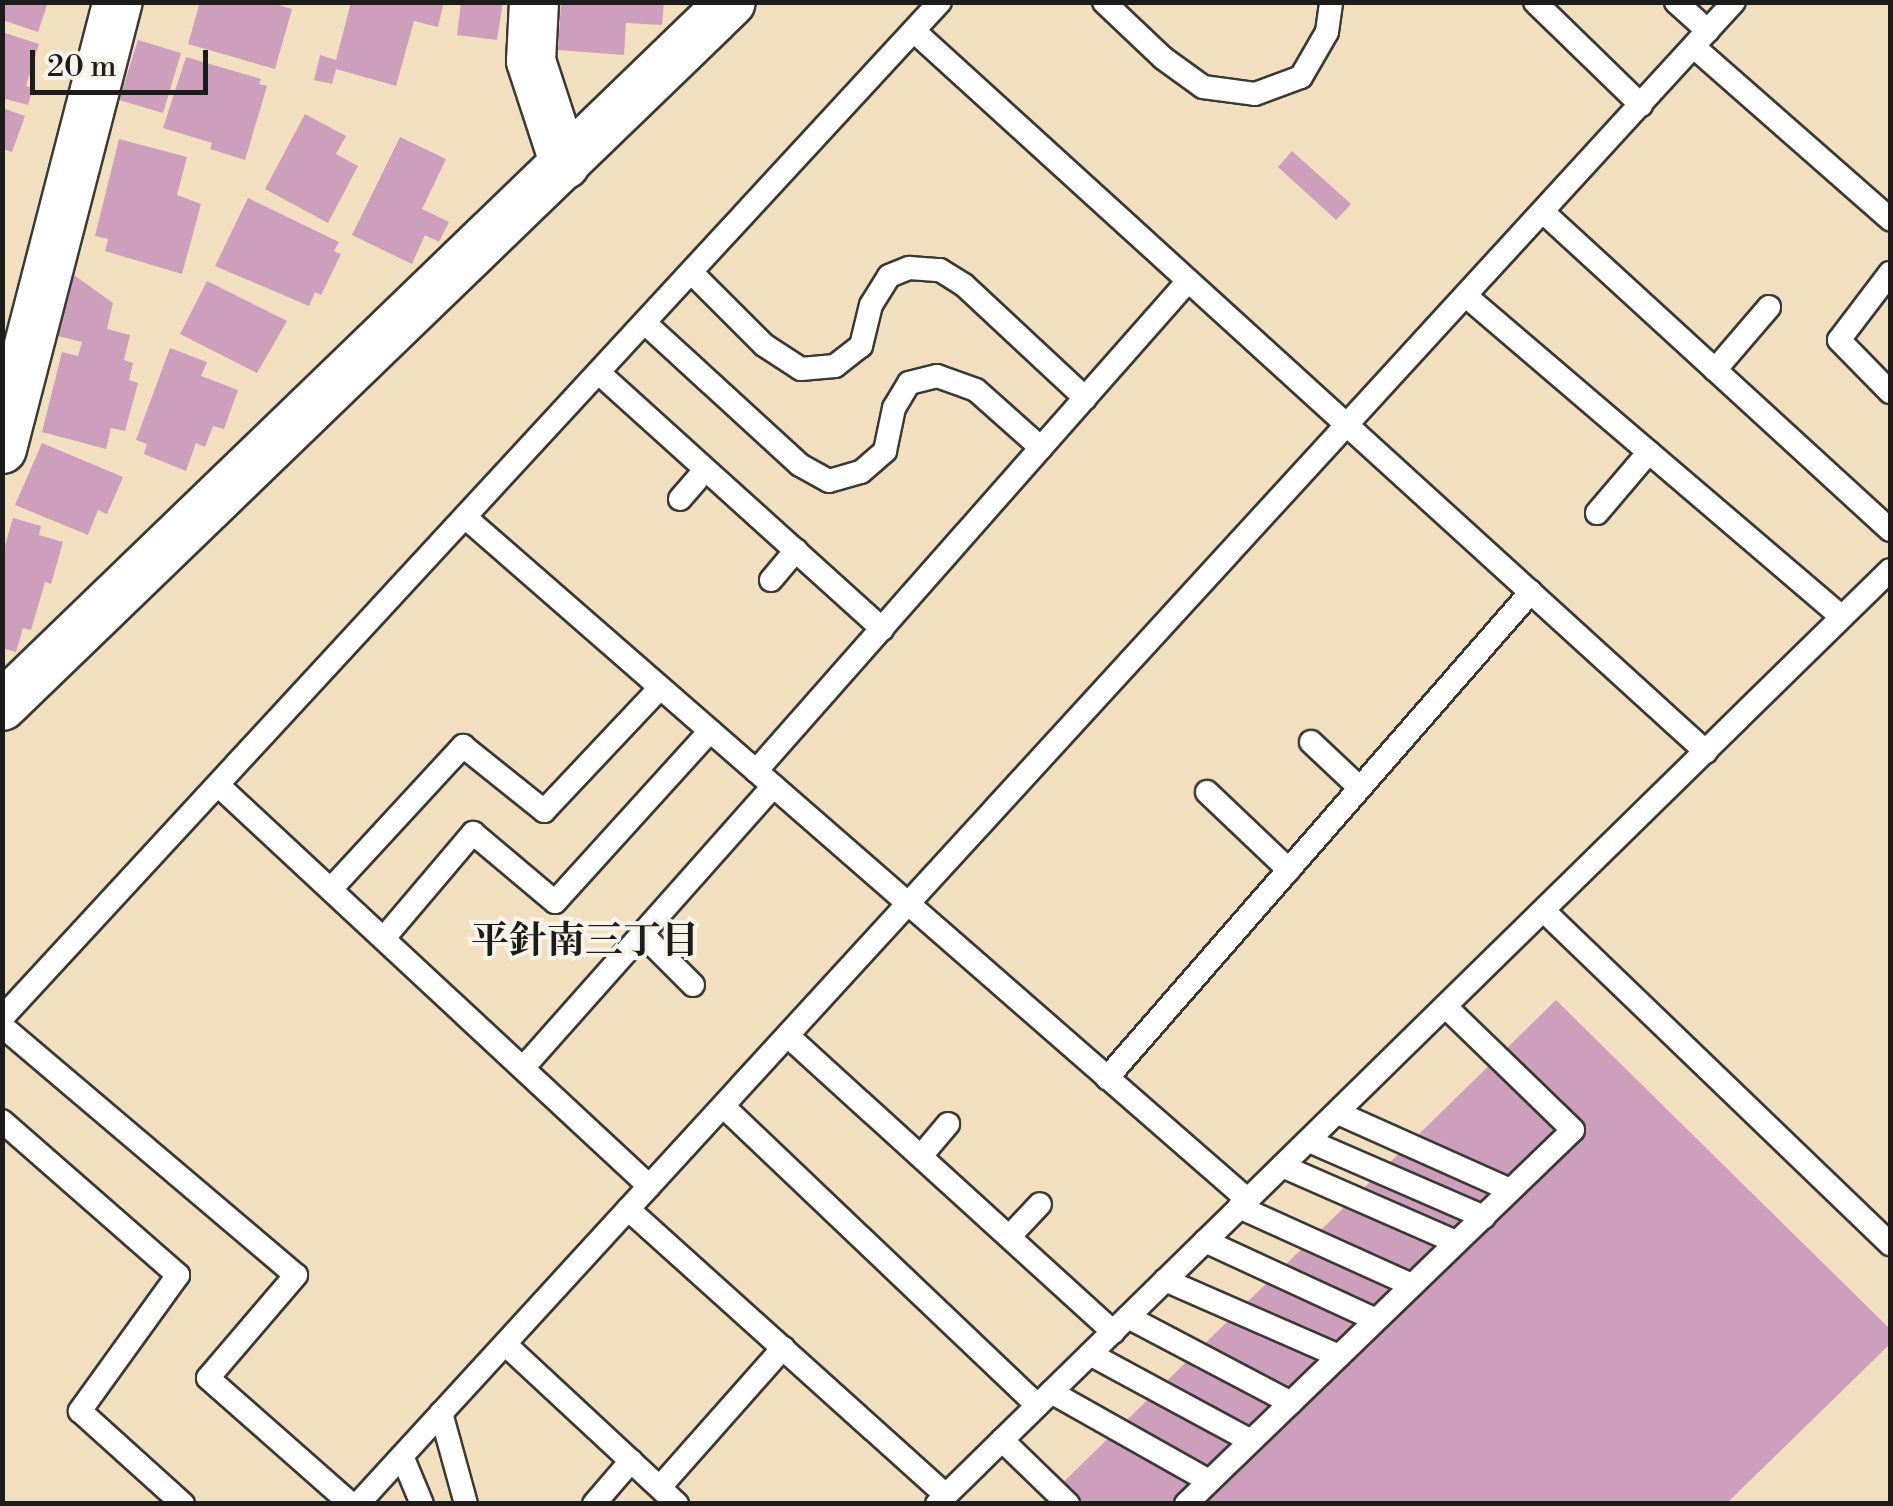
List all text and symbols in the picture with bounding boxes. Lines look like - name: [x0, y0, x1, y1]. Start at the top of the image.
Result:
- scale bar: [35, 30, 212, 92]
- text: 20 m: [47, 48, 116, 86]
- district label: 平針南三丁目: [471, 919, 699, 965]

